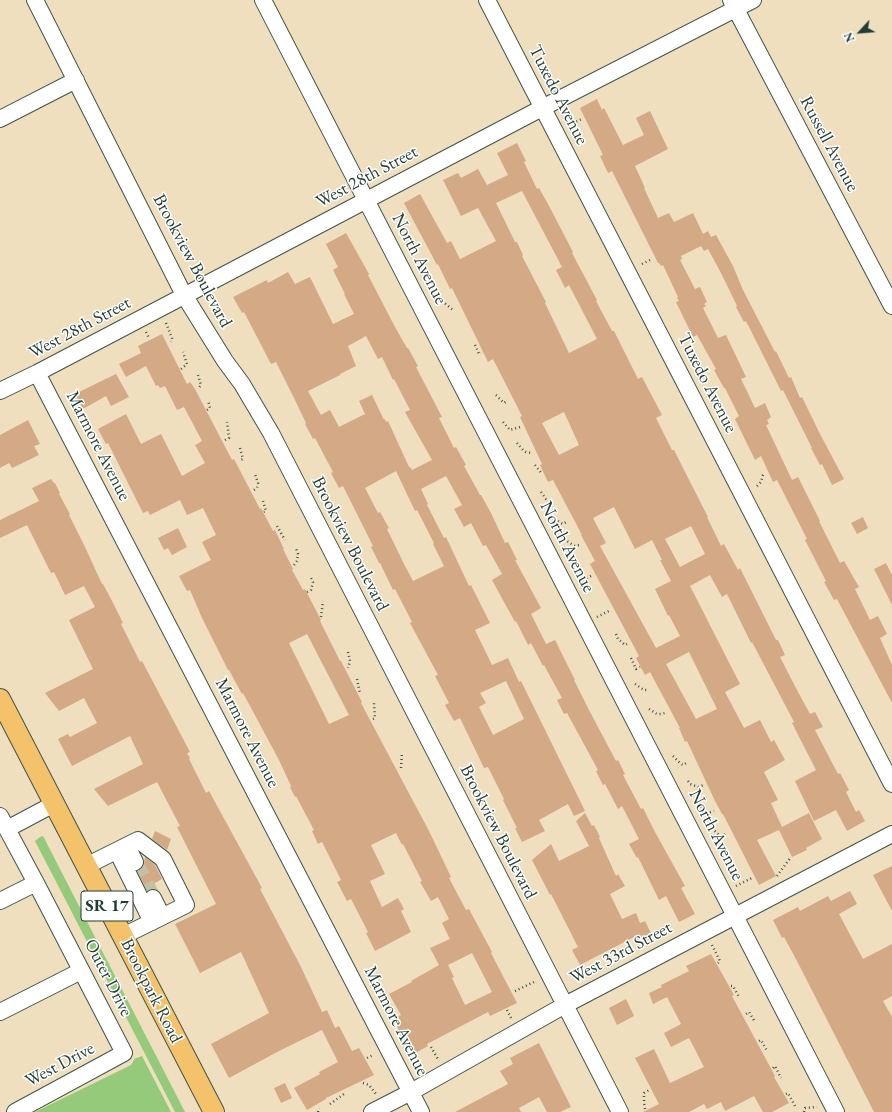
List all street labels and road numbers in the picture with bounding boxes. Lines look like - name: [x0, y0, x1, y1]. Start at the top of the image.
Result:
- street label: Tuxedo Avenue: [524, 42, 592, 148]
- street label: Russell Avenue: [795, 93, 863, 195]
- street label: West 28th Street: [312, 141, 422, 213]
- street label: Brookview Boulevard: [148, 191, 236, 331]
- street label: North Avenue: [387, 210, 451, 308]
- street label: West 28th Street: [25, 292, 135, 364]
- street label: Tuxedo Avenue: [673, 330, 741, 436]
- street label: Marmore Avenue: [61, 388, 135, 504]
- street label: Brookview Boulevard: [307, 473, 393, 615]
- street label: North Avenue: [535, 498, 599, 596]
- street label: Marmore Avenue: [210, 675, 284, 791]
- street label: Brookview Boulevard: [455, 761, 541, 903]
- street label: North Avenue: [684, 786, 748, 884]
- road number: SR 17: [81, 891, 133, 921]
- street label: West 33rd Street: [566, 917, 676, 989]
- street label: Brookpark Road: [115, 935, 187, 1047]
- street label: Outer Drive: [79, 936, 137, 1020]
- street label: Marmore Avenue: [359, 963, 433, 1079]
- street label: West Drive: [22, 1038, 98, 1092]

